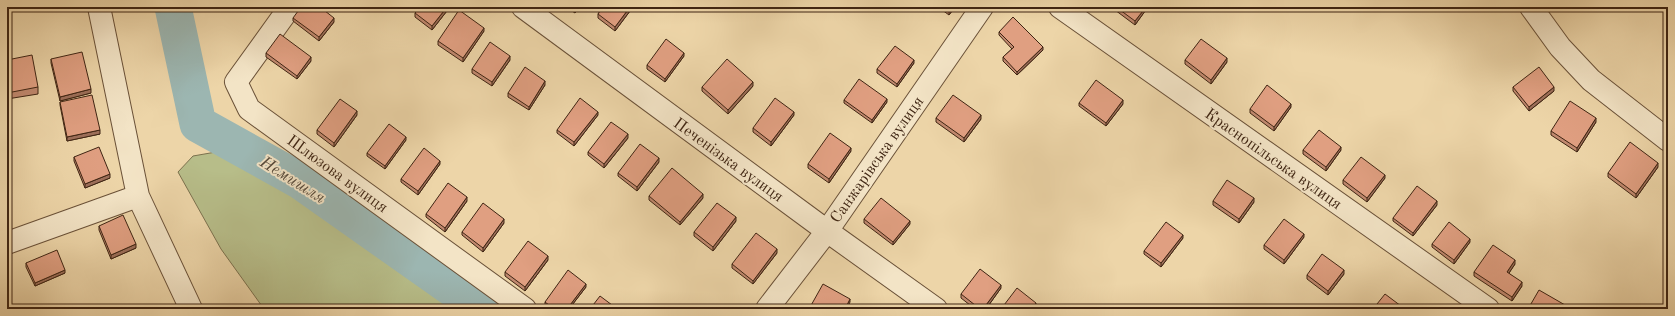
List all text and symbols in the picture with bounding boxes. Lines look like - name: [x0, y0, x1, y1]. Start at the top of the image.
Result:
- street label: Санжарівська вулиця: [828, 94, 927, 226]
- street label: Краснопільська вулиця: [1201, 106, 1344, 213]
- street label: Печенізька вулиця: [670, 116, 786, 206]
- street label: Шлюзова вулиця: [283, 133, 390, 216]
- water label: Немишля: [256, 153, 328, 207]

